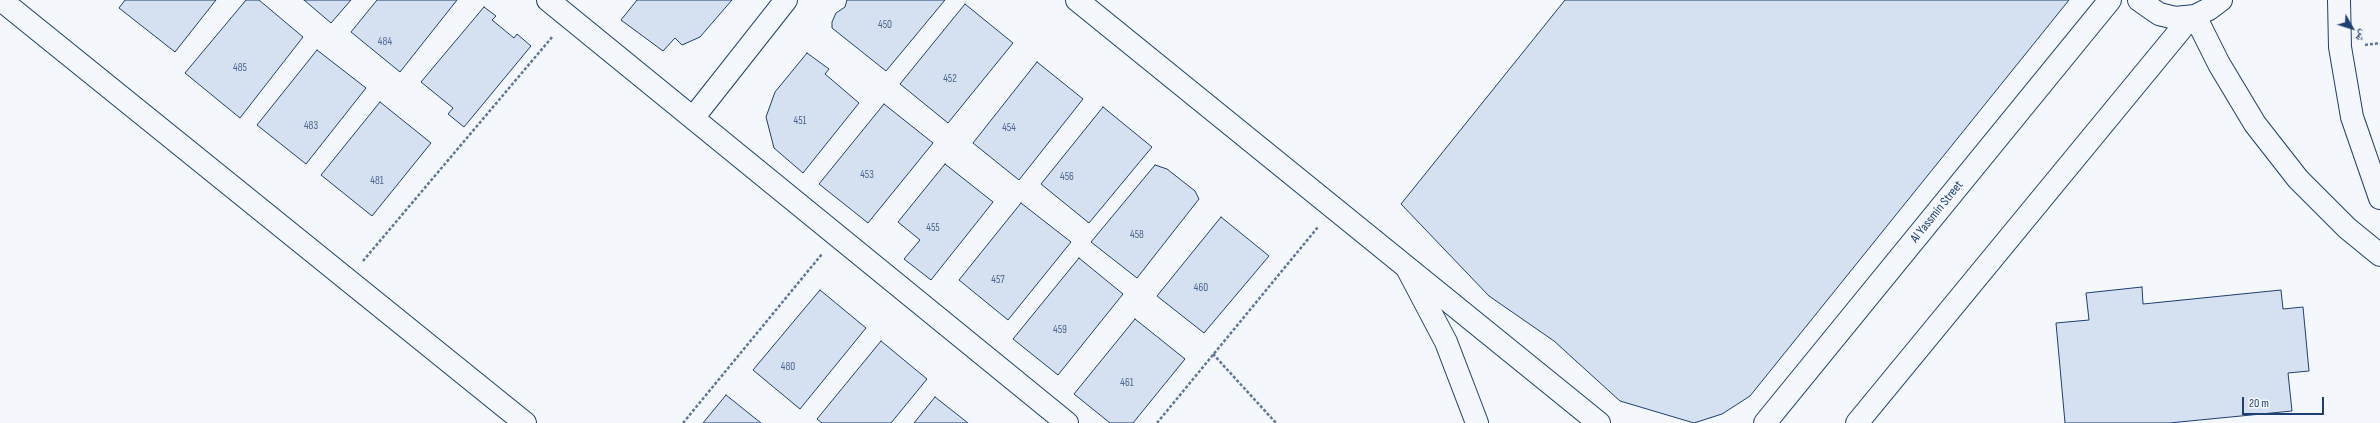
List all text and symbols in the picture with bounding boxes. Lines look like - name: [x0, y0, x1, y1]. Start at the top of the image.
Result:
- north arrow: [2332, 8, 2372, 48]
- house number: 450: [878, 18, 892, 32]
- text: ش: [2353, 27, 2370, 44]
- house number: 484: [378, 35, 392, 49]
- house number: 485: [233, 61, 247, 75]
- house number: 452: [943, 72, 957, 86]
- house number: 451: [794, 114, 806, 128]
- house number: 483: [304, 119, 318, 133]
- house number: 454: [1002, 121, 1016, 135]
- house number: 453: [860, 168, 874, 182]
- house number: 456: [1060, 170, 1074, 184]
- house number: 481: [370, 174, 384, 188]
- street label: Al Yassmin Street: [1907, 178, 1967, 246]
- house number: 455: [926, 221, 940, 235]
- house number: 458: [1130, 228, 1144, 242]
- house number: 457: [991, 273, 1005, 287]
- house number: 460: [1194, 281, 1208, 295]
- house number: 459: [1053, 323, 1067, 337]
- house number: 480: [781, 360, 795, 374]
- house number: 461: [1120, 376, 1134, 390]
- scale bar: [2244, 389, 2326, 415]
- text: 20 m: [2249, 396, 2269, 411]

